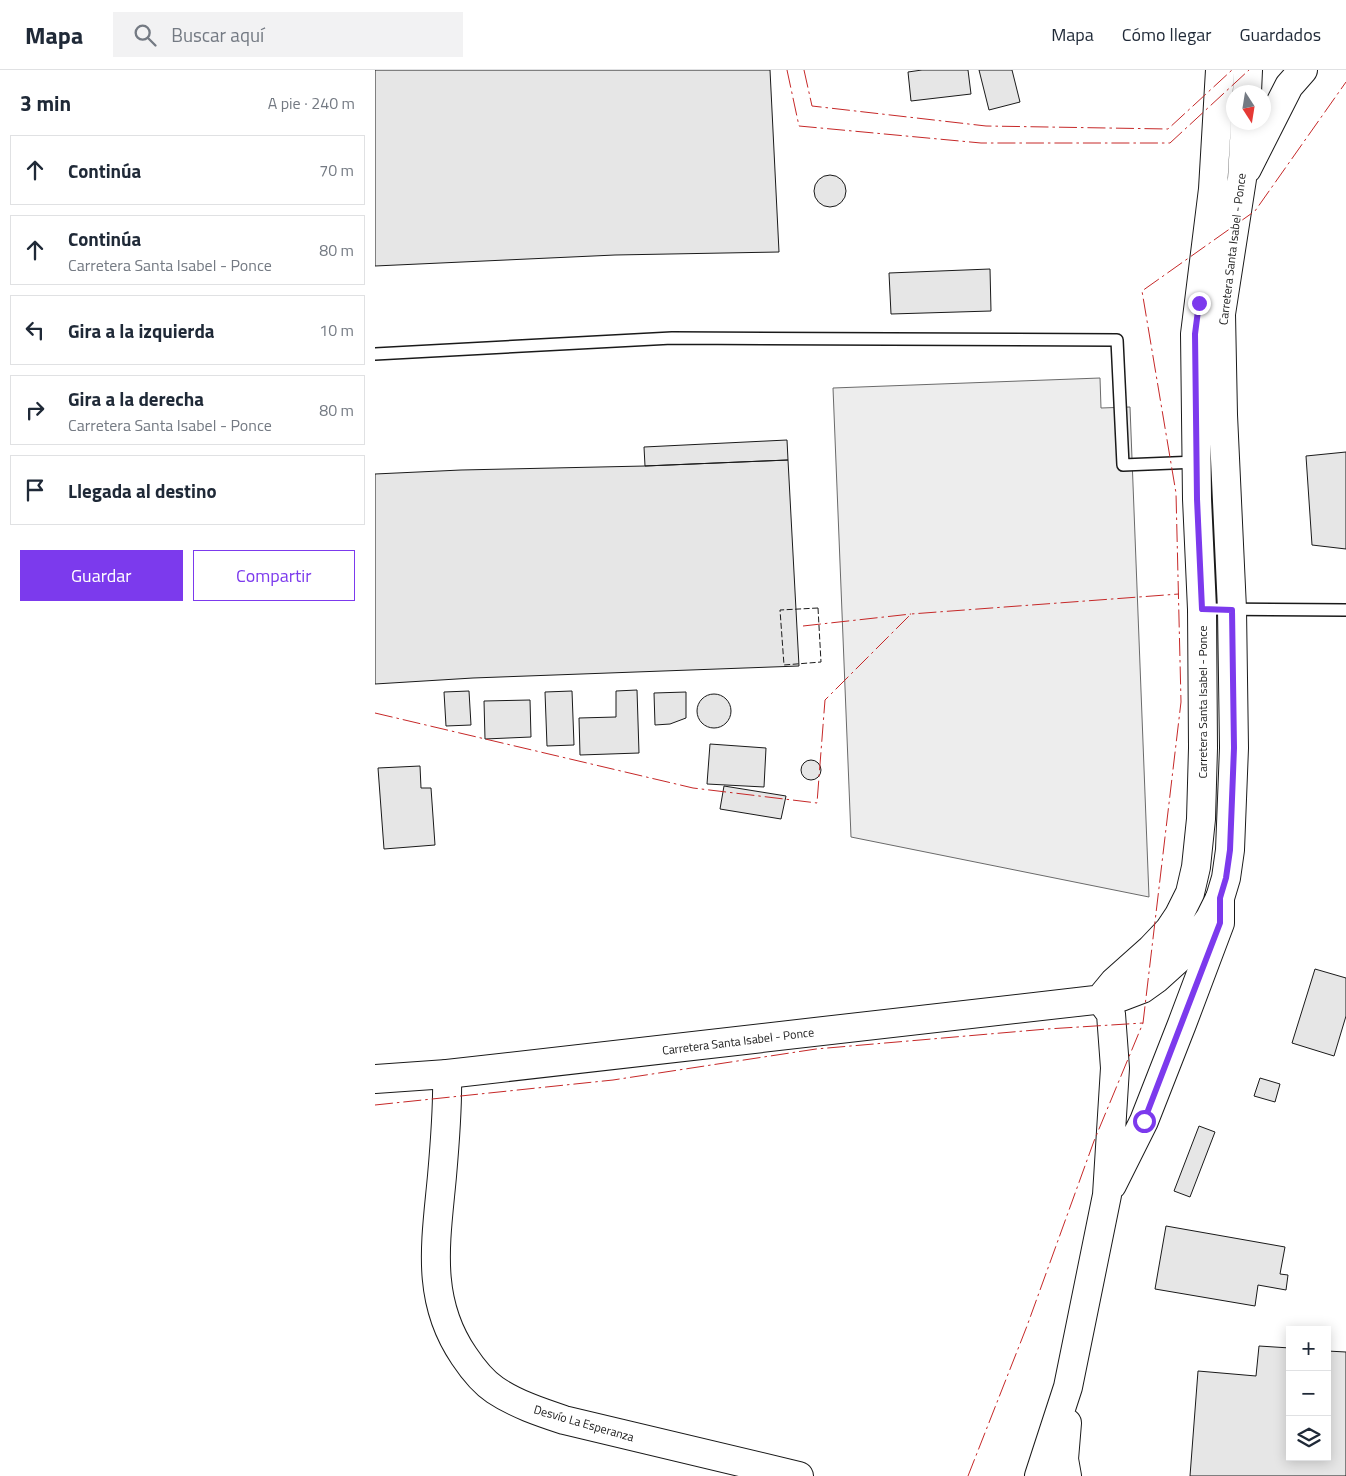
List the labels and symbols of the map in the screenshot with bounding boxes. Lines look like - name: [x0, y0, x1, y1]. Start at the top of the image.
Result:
- north arrow: [1226, 85, 1271, 130]
- street label: Carretera Santa Isabel - Ponce: [1213, 172, 1251, 326]
- route end: [1188, 292, 1211, 315]
- street label: Carretera Santa Isabel - Ponce: [1193, 626, 1212, 778]
- street label: Carretera Santa Isabel - Ponce: [661, 1022, 815, 1060]
- route start: [1133, 1110, 1156, 1133]
- street label: Desvío La Esperanza: [532, 1400, 636, 1446]

